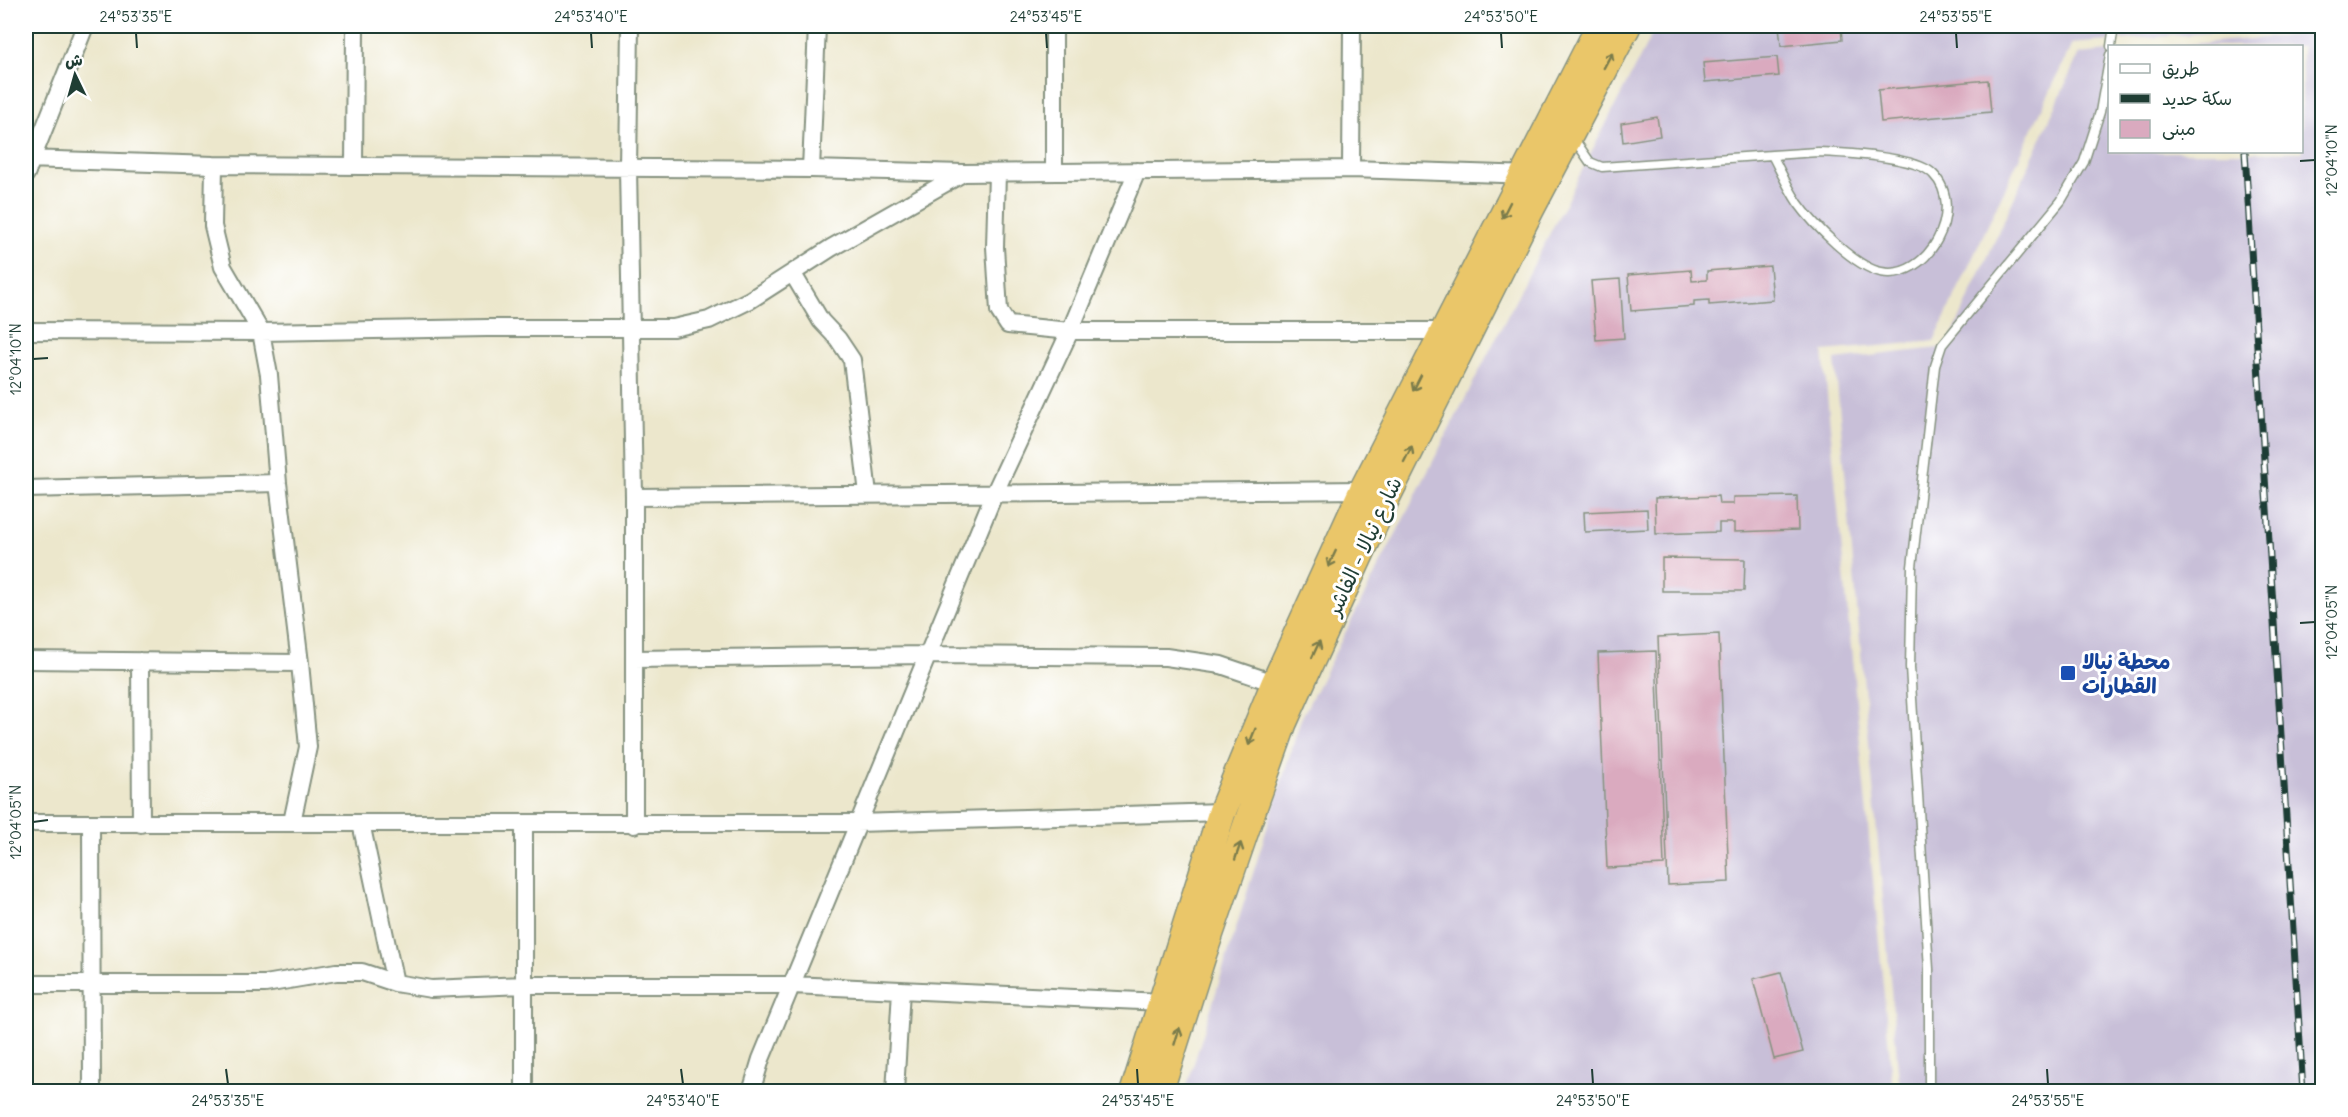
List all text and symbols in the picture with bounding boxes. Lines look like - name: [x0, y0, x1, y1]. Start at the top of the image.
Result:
- text: 24°53'35"E: [100, 7, 173, 26]
- text: 24°53'40"E: [554, 7, 628, 26]
- text: 24°53'45"E: [1010, 7, 1082, 26]
- text: 24°53'50"E: [1464, 7, 1538, 26]
- text: 24°53'55"E: [1920, 7, 1993, 26]
- north arrow: [45, 45, 105, 105]
- legend: [2108, 45, 2303, 153]
- text: ش: [64, 49, 83, 71]
- one-way arrow: [1603, 51, 1615, 69]
- text: طريق: [2162, 57, 2200, 80]
- text: سكة حديد: [2162, 87, 2232, 110]
- text: مبنى: [2162, 117, 2196, 140]
- text: 12°04'10"N: [2322, 124, 2341, 196]
- one-way arrow: [1500, 201, 1512, 218]
- text: 12°04'10"N: [6, 323, 25, 395]
- one-way arrow: [1411, 374, 1422, 392]
- one-way arrow: [1402, 446, 1414, 463]
- street label: شارع نيالا - الفاشر: [1319, 472, 1410, 622]
- one-way arrow: [1325, 549, 1337, 567]
- text: 12°04'05"N: [2322, 585, 2341, 659]
- one-way arrow: [1311, 641, 1322, 659]
- place label: محطة نيالا القطارات: [2082, 648, 2171, 699]
- marker: محطة نيالا القطارات: [2059, 664, 2077, 682]
- one-way arrow: [1246, 727, 1257, 745]
- text: 12°04'05"N: [6, 785, 25, 859]
- one-way arrow: [1233, 842, 1244, 860]
- one-way arrow: [1172, 1027, 1183, 1046]
- text: 24°53'35"E: [192, 1091, 265, 1110]
- text: 24°53'40"E: [646, 1091, 720, 1110]
- text: 24°53'45"E: [1102, 1091, 1174, 1110]
- text: 24°53'50"E: [1556, 1091, 1630, 1110]
- text: 24°53'55"E: [2012, 1091, 2085, 1110]

